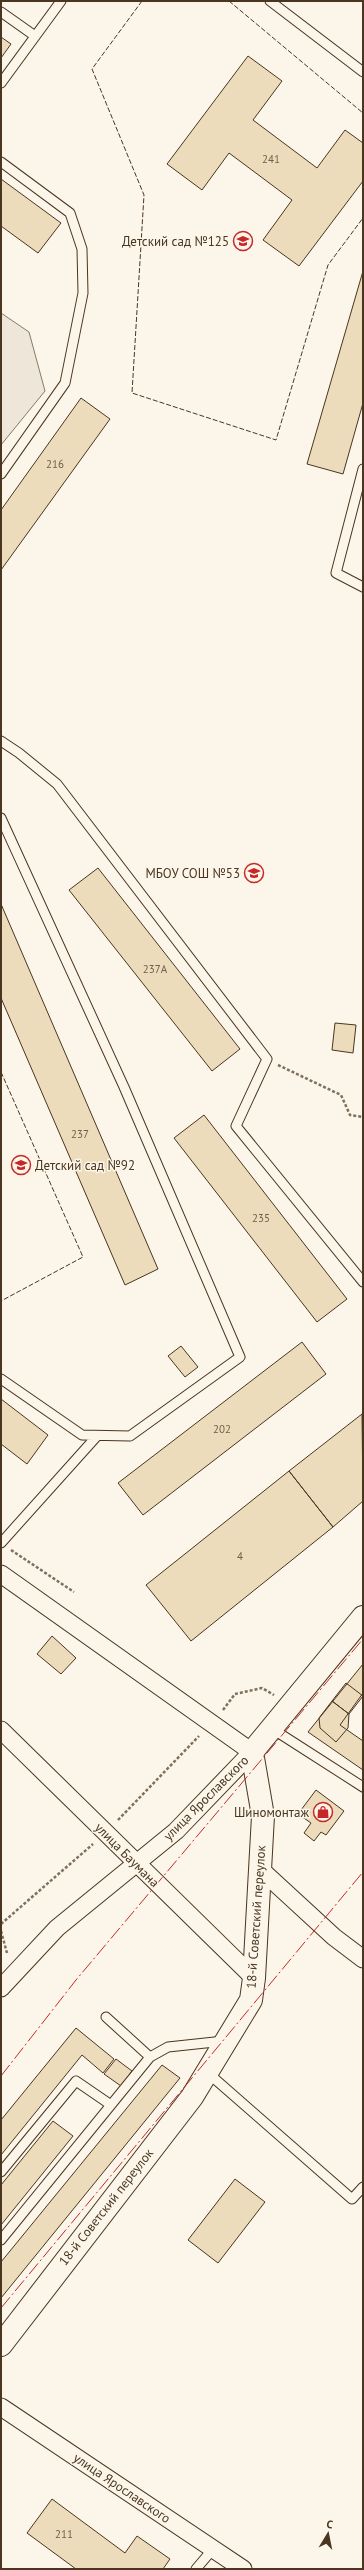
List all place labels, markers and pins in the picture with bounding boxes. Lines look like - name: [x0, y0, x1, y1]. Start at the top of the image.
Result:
- school or university icon: Детский сад №125: [232, 230, 254, 252]
- place label: Детский сад №125: [122, 233, 229, 250]
- school or university icon: МБОУ СОШ №53: [243, 862, 265, 884]
- place label: МБОУ СОШ №53: [145, 865, 240, 882]
- school or university icon: Детский сад №92: [10, 1154, 32, 1176]
- place label: Детский сад №92: [35, 1157, 135, 1174]
- shop icon: Шиномонтаж: [312, 1801, 334, 1823]
- place label: Шиномонтаж: [234, 1804, 309, 1821]

